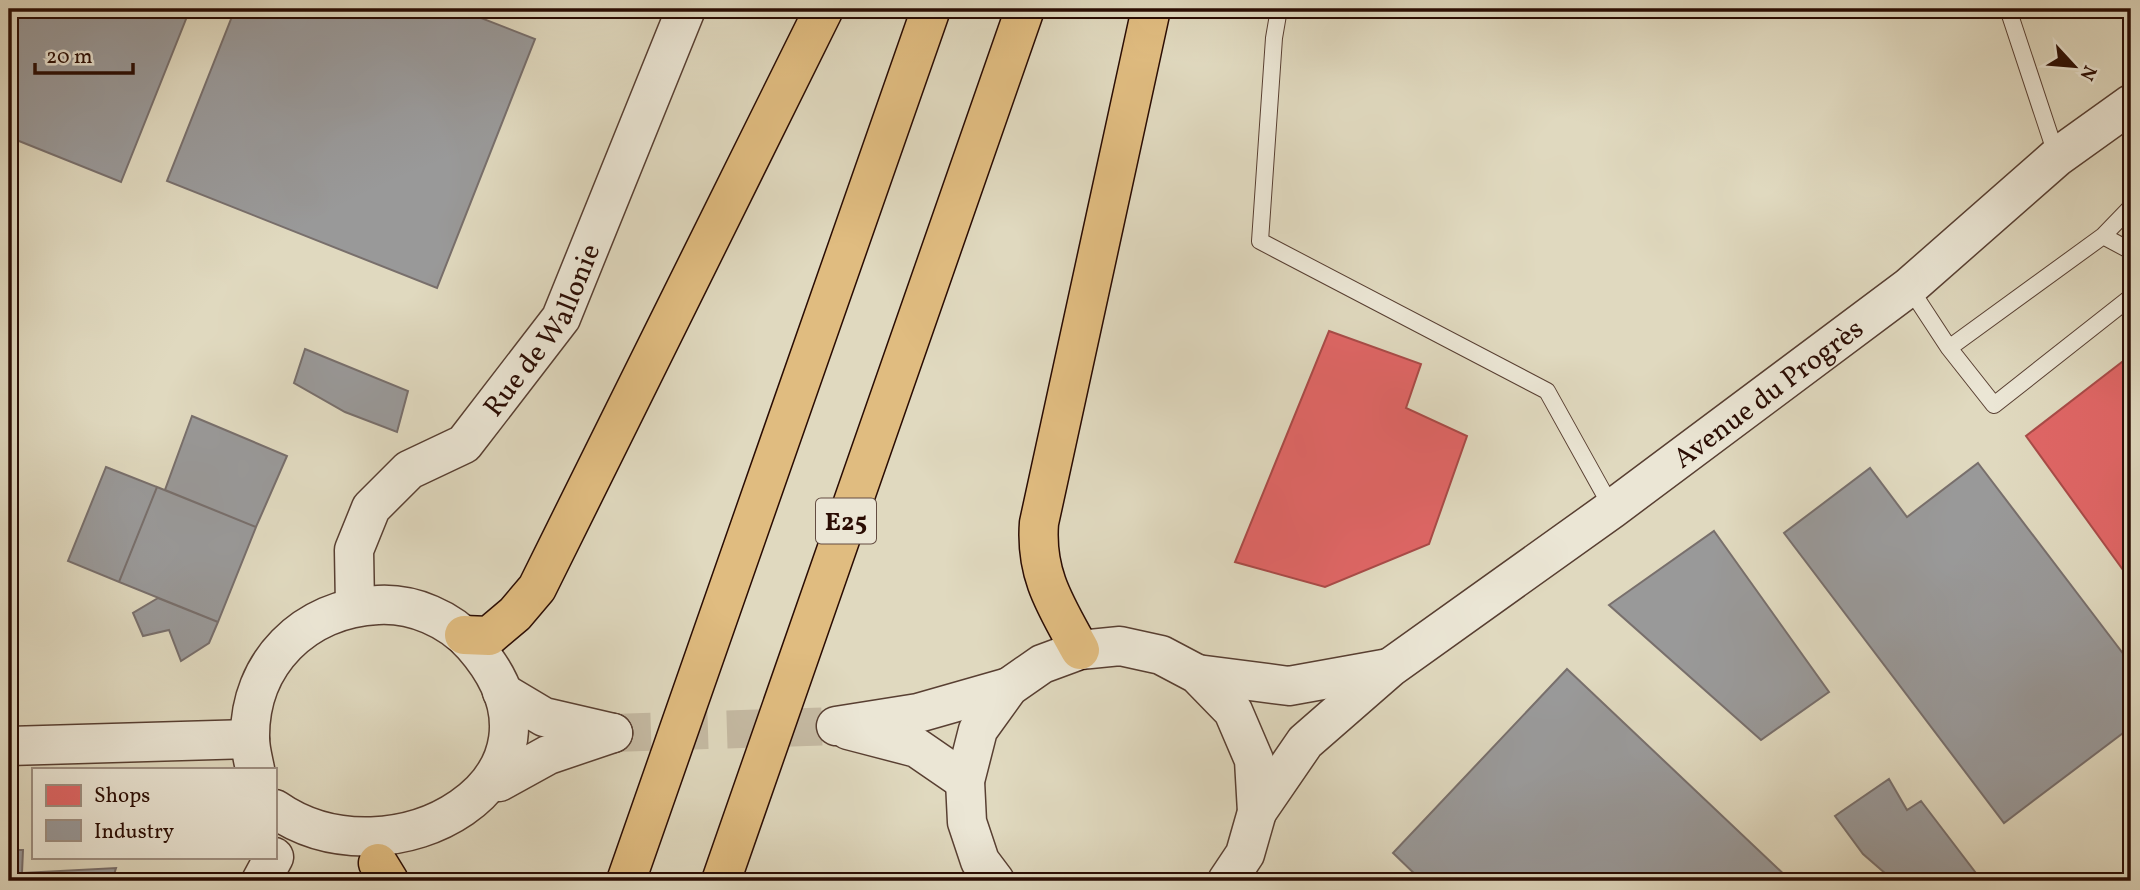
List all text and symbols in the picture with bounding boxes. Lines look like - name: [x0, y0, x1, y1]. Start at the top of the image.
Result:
- scale bar: [35, 32, 133, 76]
- north arrow: [2038, 32, 2108, 102]
- text: 20 m: [46, 43, 92, 72]
- text: N: [2073, 61, 2102, 85]
- street label: Rue de Wallonie: [475, 238, 611, 426]
- street label: Avenue du Progrès: [1666, 311, 1872, 479]
- road number: E25: [816, 499, 876, 544]
- legend: [32, 768, 276, 858]
- text: Shops: [94, 782, 150, 811]
- text: Industry: [94, 818, 175, 847]

